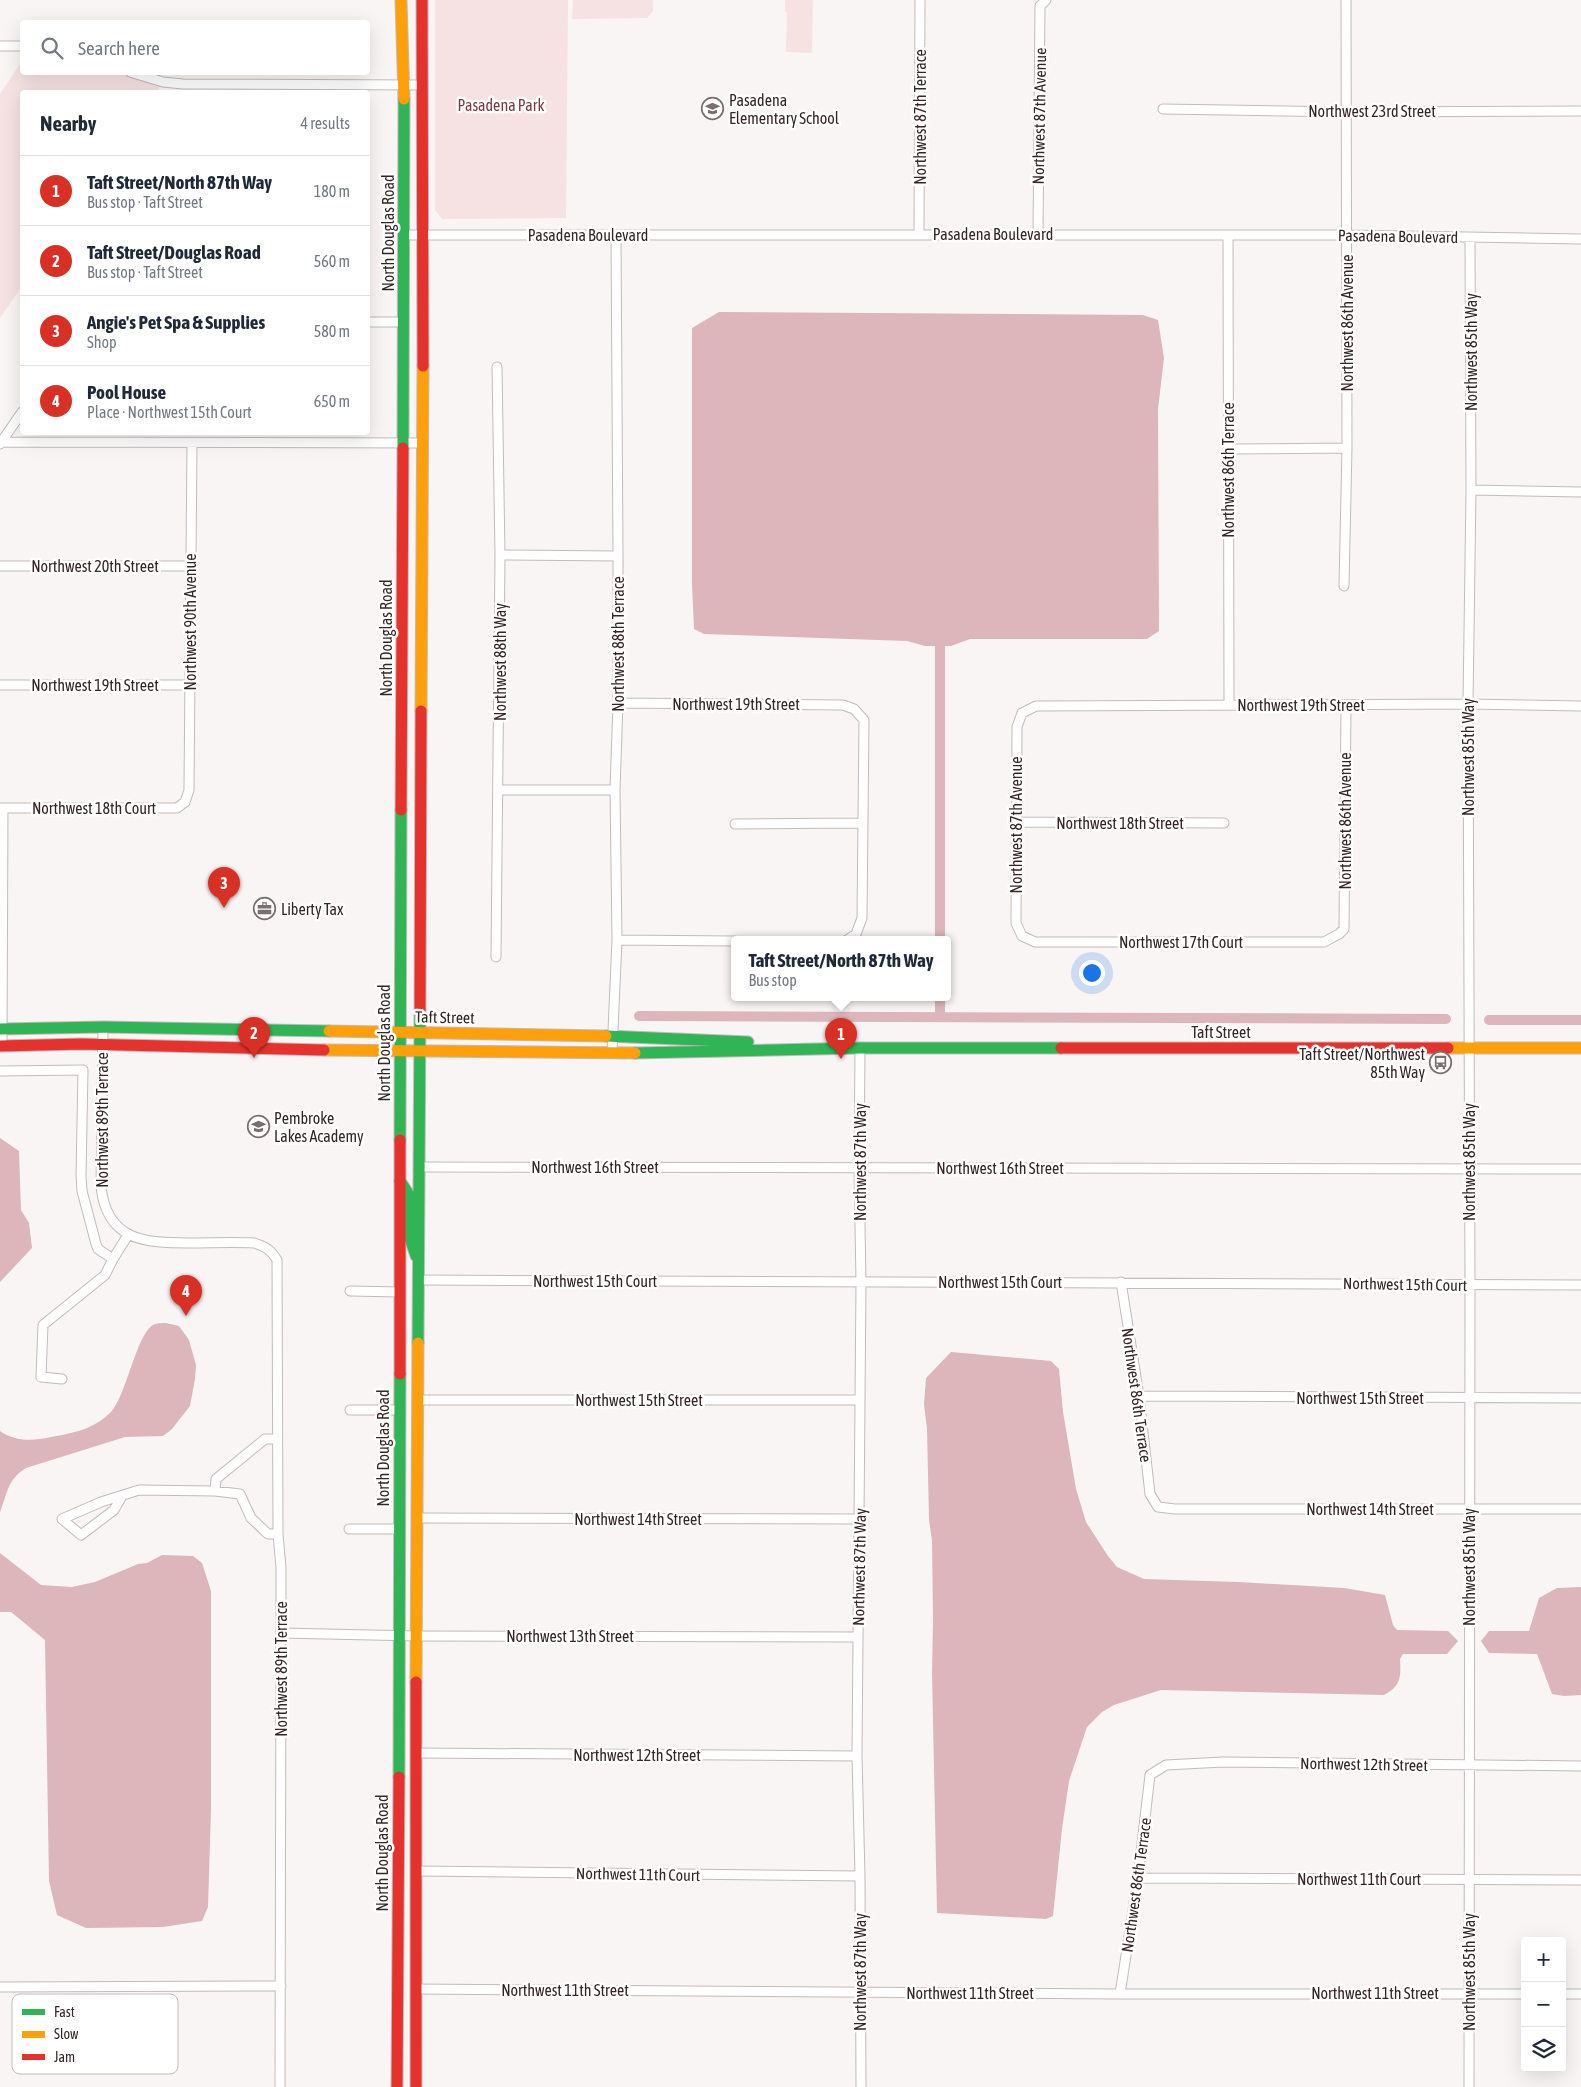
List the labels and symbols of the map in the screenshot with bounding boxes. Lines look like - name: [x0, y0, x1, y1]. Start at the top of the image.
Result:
- street label: Northwest 87th Avenue: [1029, 47, 1049, 185]
- street label: Northwest 87th Terrace: [911, 49, 929, 185]
- place label: Pasadena Elementary School: [729, 91, 840, 128]
- park label: Pasadena Park: [457, 96, 545, 114]
- school or university icon: Pasadena Elementary School: [701, 97, 725, 121]
- street label: Northwest 23rd Street: [1308, 102, 1436, 120]
- street label: North Douglas Road: [379, 174, 398, 292]
- street label: Pasadena Boulevard: [933, 225, 1053, 243]
- street label: Pasadena Boulevard: [528, 226, 648, 244]
- street label: Pasadena Boulevard: [1338, 226, 1458, 246]
- street label: Northwest 86th Avenue: [1338, 255, 1356, 391]
- street label: Northwest 85th Way: [1462, 293, 1481, 411]
- street label: Northwest 86th Terrace: [1219, 402, 1237, 538]
- street label: Northwest 90th Avenue: [181, 554, 199, 690]
- street label: Northwest 20th Street: [31, 557, 159, 575]
- street label: Northwest 88th Terrace: [609, 576, 627, 712]
- street label: North Douglas Road: [377, 579, 396, 697]
- street label: Northwest 88th Way: [491, 603, 510, 721]
- street label: Northwest 19th Street: [31, 676, 159, 694]
- street label: Northwest 19th Street: [672, 695, 800, 713]
- street label: Northwest 19th Street: [1237, 696, 1365, 714]
- street label: Northwest 85th Way: [1459, 698, 1478, 816]
- street label: Northwest 86th Avenue: [1336, 753, 1354, 889]
- street label: Northwest 87th Avenue: [1007, 757, 1025, 893]
- street label: Northwest 18th Court: [32, 799, 156, 817]
- street label: Northwest 18th Street: [1056, 814, 1184, 832]
- pin: 3: [208, 867, 240, 908]
- office icon: Liberty Tax: [253, 897, 277, 921]
- place label: Liberty Tax: [281, 900, 344, 919]
- street label: Northwest 17th Court: [1119, 933, 1243, 951]
- your location: [1079, 960, 1105, 986]
- street label: North Douglas Road: [375, 984, 394, 1102]
- street label: Taft Street: [415, 1007, 475, 1027]
- pin: 2: [238, 1017, 270, 1058]
- pin: 1: [825, 1018, 857, 1059]
- street label: Taft Street: [1191, 1023, 1251, 1041]
- place label: Taft Street/Northwest 85th Way: [1299, 1045, 1425, 1082]
- bus stop icon: Taft Street/Northwest 85th Way: [1429, 1051, 1453, 1075]
- street label: Northwest 89th Terrace: [93, 1052, 111, 1188]
- street label: Northwest 87th Way: [851, 1103, 870, 1221]
- street label: Northwest 85th Way: [1460, 1103, 1479, 1221]
- place label: Pembroke Lakes Academy: [274, 1109, 364, 1146]
- school or university icon: Pembroke Lakes Academy: [246, 1115, 270, 1139]
- street label: Northwest 16th Street: [531, 1158, 659, 1176]
- street label: Northwest 16th Street: [936, 1159, 1064, 1177]
- street label: Northwest 15th Court: [533, 1272, 657, 1290]
- street label: Northwest 15th Court: [938, 1273, 1062, 1291]
- street label: Northwest 15th Court: [1343, 1274, 1468, 1294]
- pin: 4: [170, 1275, 202, 1316]
- street label: Northwest 86th Terrace: [1119, 1327, 1155, 1463]
- street label: North Douglas Road: [374, 1389, 393, 1507]
- street label: Northwest 15th Street: [1296, 1389, 1424, 1407]
- street label: Northwest 15th Street: [575, 1391, 703, 1409]
- street label: Northwest 14th Street: [1306, 1500, 1434, 1518]
- street label: Northwest 87th Way: [849, 1508, 870, 1626]
- street label: Northwest 85th Way: [1460, 1508, 1479, 1626]
- street label: Northwest 14th Street: [574, 1510, 702, 1528]
- street label: Northwest 89th Terrace: [272, 1601, 290, 1737]
- street label: Northwest 13th Street: [506, 1627, 634, 1645]
- street label: Northwest 12th Street: [573, 1746, 701, 1764]
- street label: Northwest 12th Street: [1300, 1754, 1428, 1774]
- street label: North Douglas Road: [373, 1794, 392, 1912]
- street label: Northwest 86th Terrace: [1118, 1817, 1154, 1953]
- street label: Northwest 11th Court: [576, 1864, 701, 1884]
- street label: Northwest 11th Court: [1297, 1870, 1421, 1888]
- street label: Northwest 87th Way: [851, 1913, 870, 2031]
- street label: Northwest 85th Way: [1460, 1913, 1479, 2031]
- street label: Northwest 11th Street: [501, 1981, 629, 1999]
- street label: Northwest 11th Street: [906, 1984, 1034, 2002]
- street label: Northwest 11th Street: [1311, 1984, 1439, 2002]
- legend: [12, 1994, 178, 2074]
- text: Fast: [54, 2004, 75, 2020]
- text: Slow: [54, 2026, 79, 2042]
- text: Jam: [54, 2049, 75, 2065]

